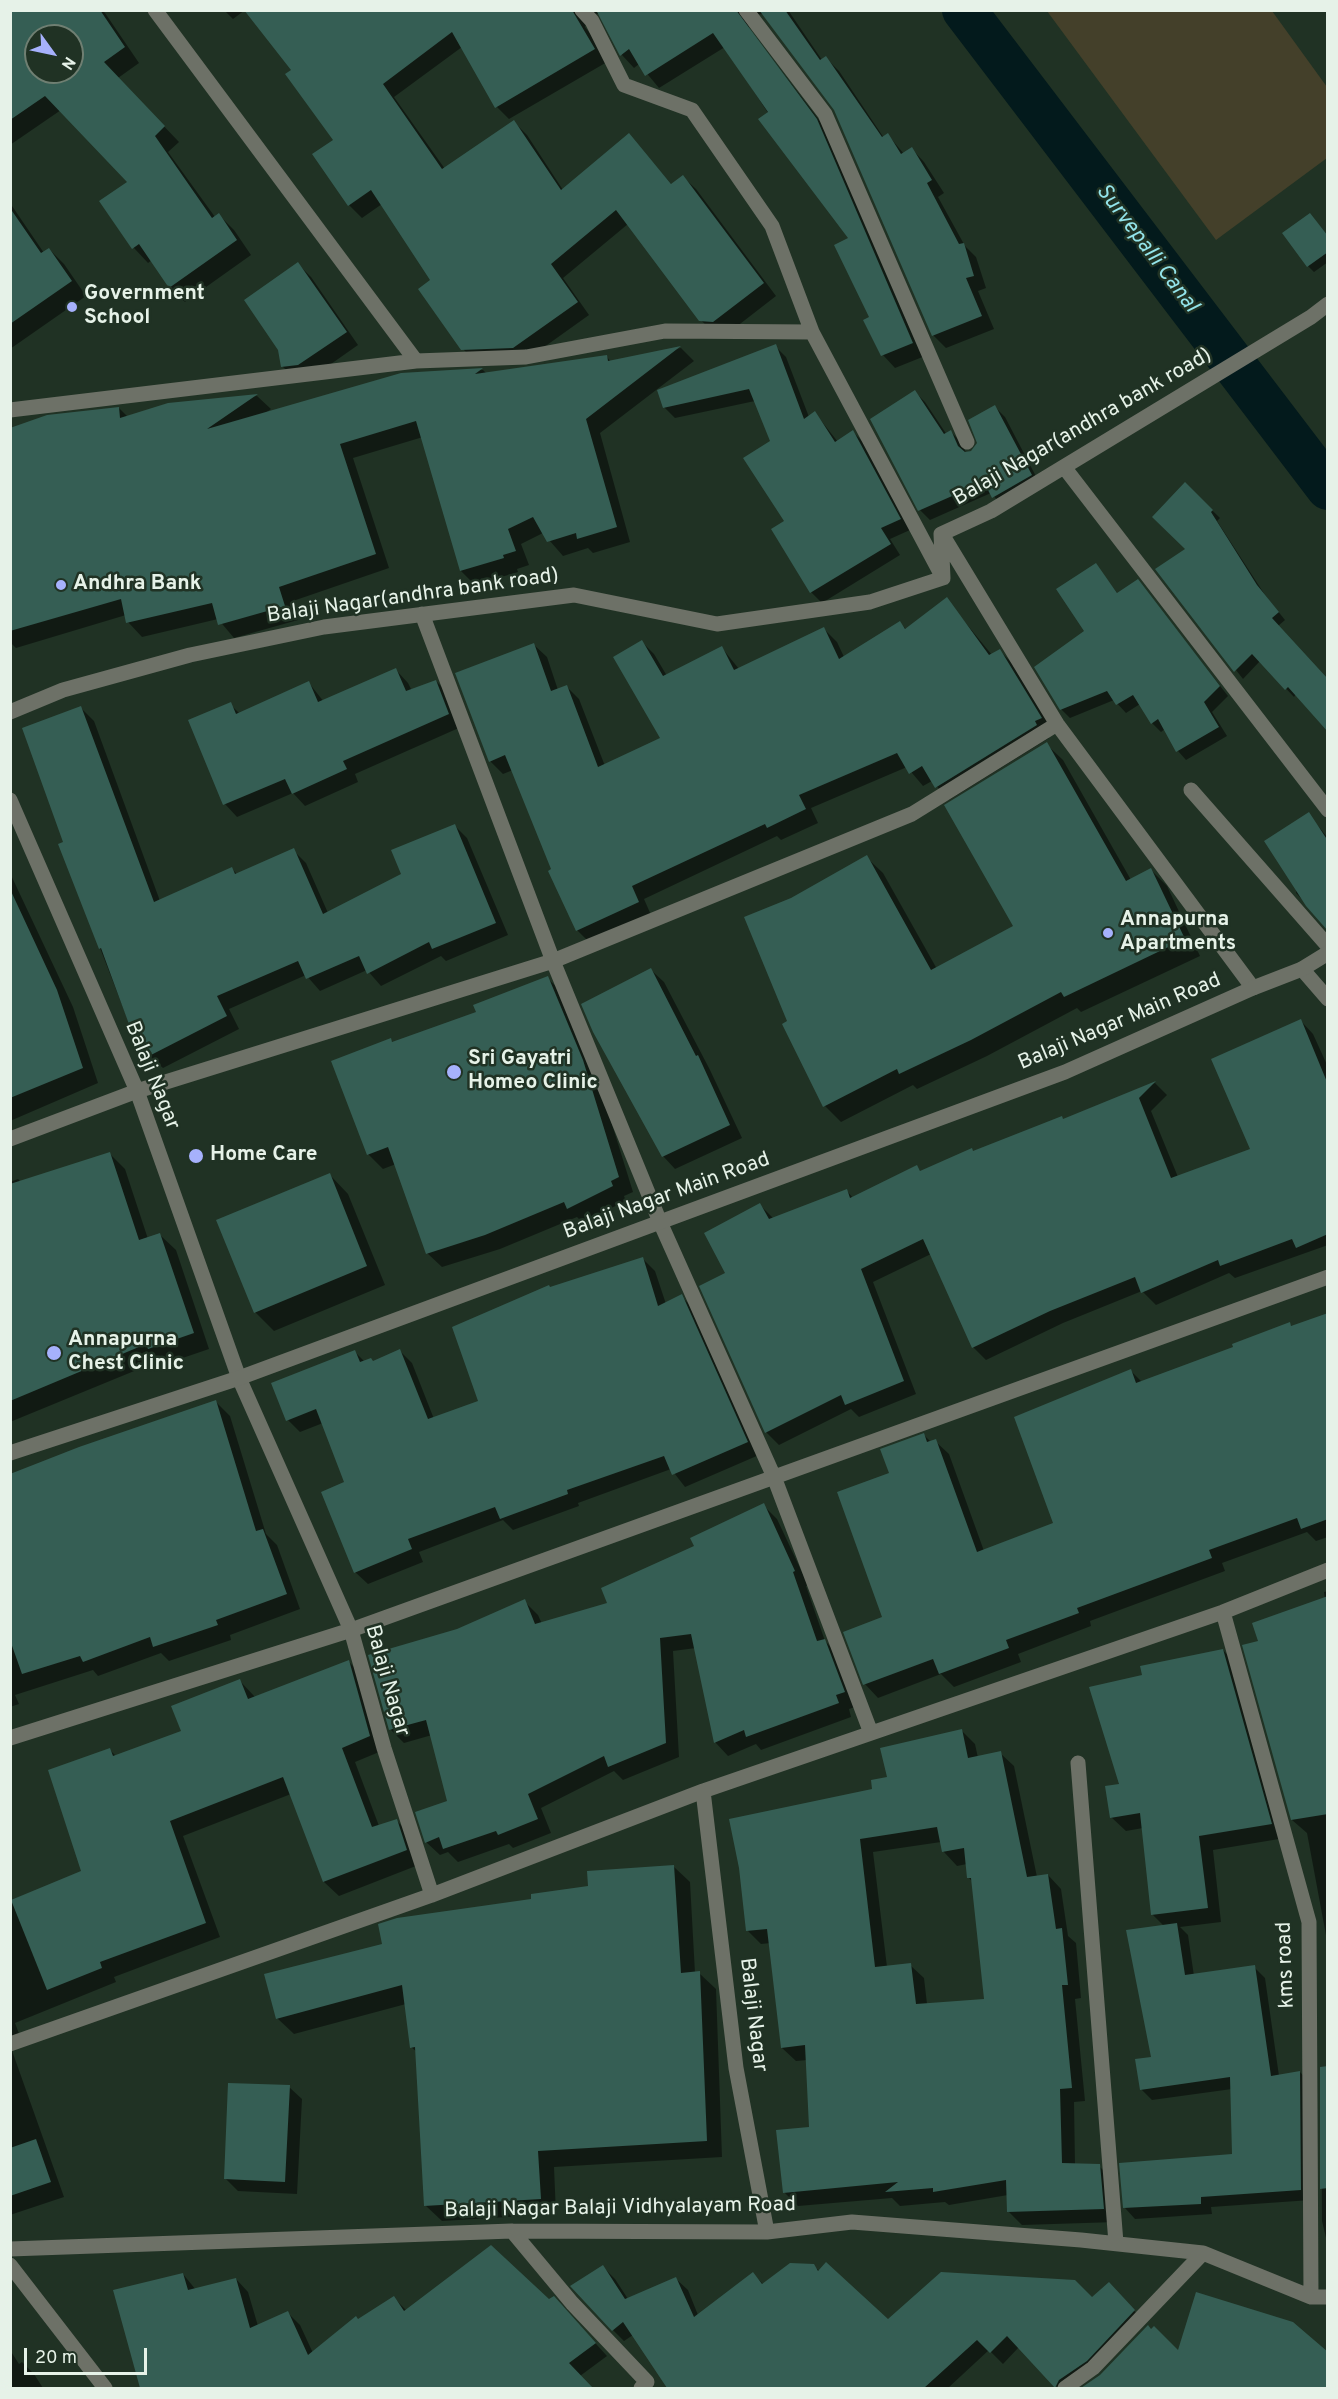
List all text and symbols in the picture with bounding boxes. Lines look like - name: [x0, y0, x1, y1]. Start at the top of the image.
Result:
- north arrow: [24, 24, 84, 84]
- text: N: [56, 52, 79, 73]
- water label: Survepalli Canal: [1089, 179, 1203, 319]
- place label: Government School: [84, 282, 205, 332]
- marker: Government School: [65, 300, 79, 314]
- street label: Balaji Nagar(andhra bank road): [949, 343, 1217, 513]
- street label: Balaji Nagar(andhra bank road): [265, 564, 561, 630]
- place label: Andhra Bank: [73, 572, 201, 598]
- marker: Andhra Bank: [54, 578, 68, 592]
- place label: Annapurna Apartments: [1120, 908, 1236, 958]
- marker: Annapurna Apartments: [1101, 926, 1115, 940]
- street label: Balaji Nagar Main Road: [1015, 969, 1225, 1077]
- street label: Balaji Nagar: [118, 1018, 184, 1134]
- place label: Sri Gayatri Homeo Clinic: [468, 1047, 598, 1097]
- marker: Sri Gayatri Homeo Clinic: [445, 1063, 463, 1081]
- place label: Home Care: [210, 1143, 317, 1169]
- marker: Home Care: [187, 1147, 205, 1165]
- street label: Balaji Nagar Main Road: [560, 1148, 774, 1246]
- place label: Annapurna Chest Clinic: [68, 1328, 184, 1378]
- marker: Annapurna Chest Clinic: [45, 1344, 63, 1362]
- street label: Balaji Nagar: [358, 1622, 414, 1740]
- street label: kms road: [1273, 1921, 1301, 2009]
- street label: Balaji Nagar: [732, 1956, 772, 2074]
- street label: Balaji Nagar Balaji Vidhyalayam Road: [444, 2193, 796, 2225]
- scale bar: [27, 2336, 150, 2374]
- text: 20 m: [35, 2347, 77, 2370]

